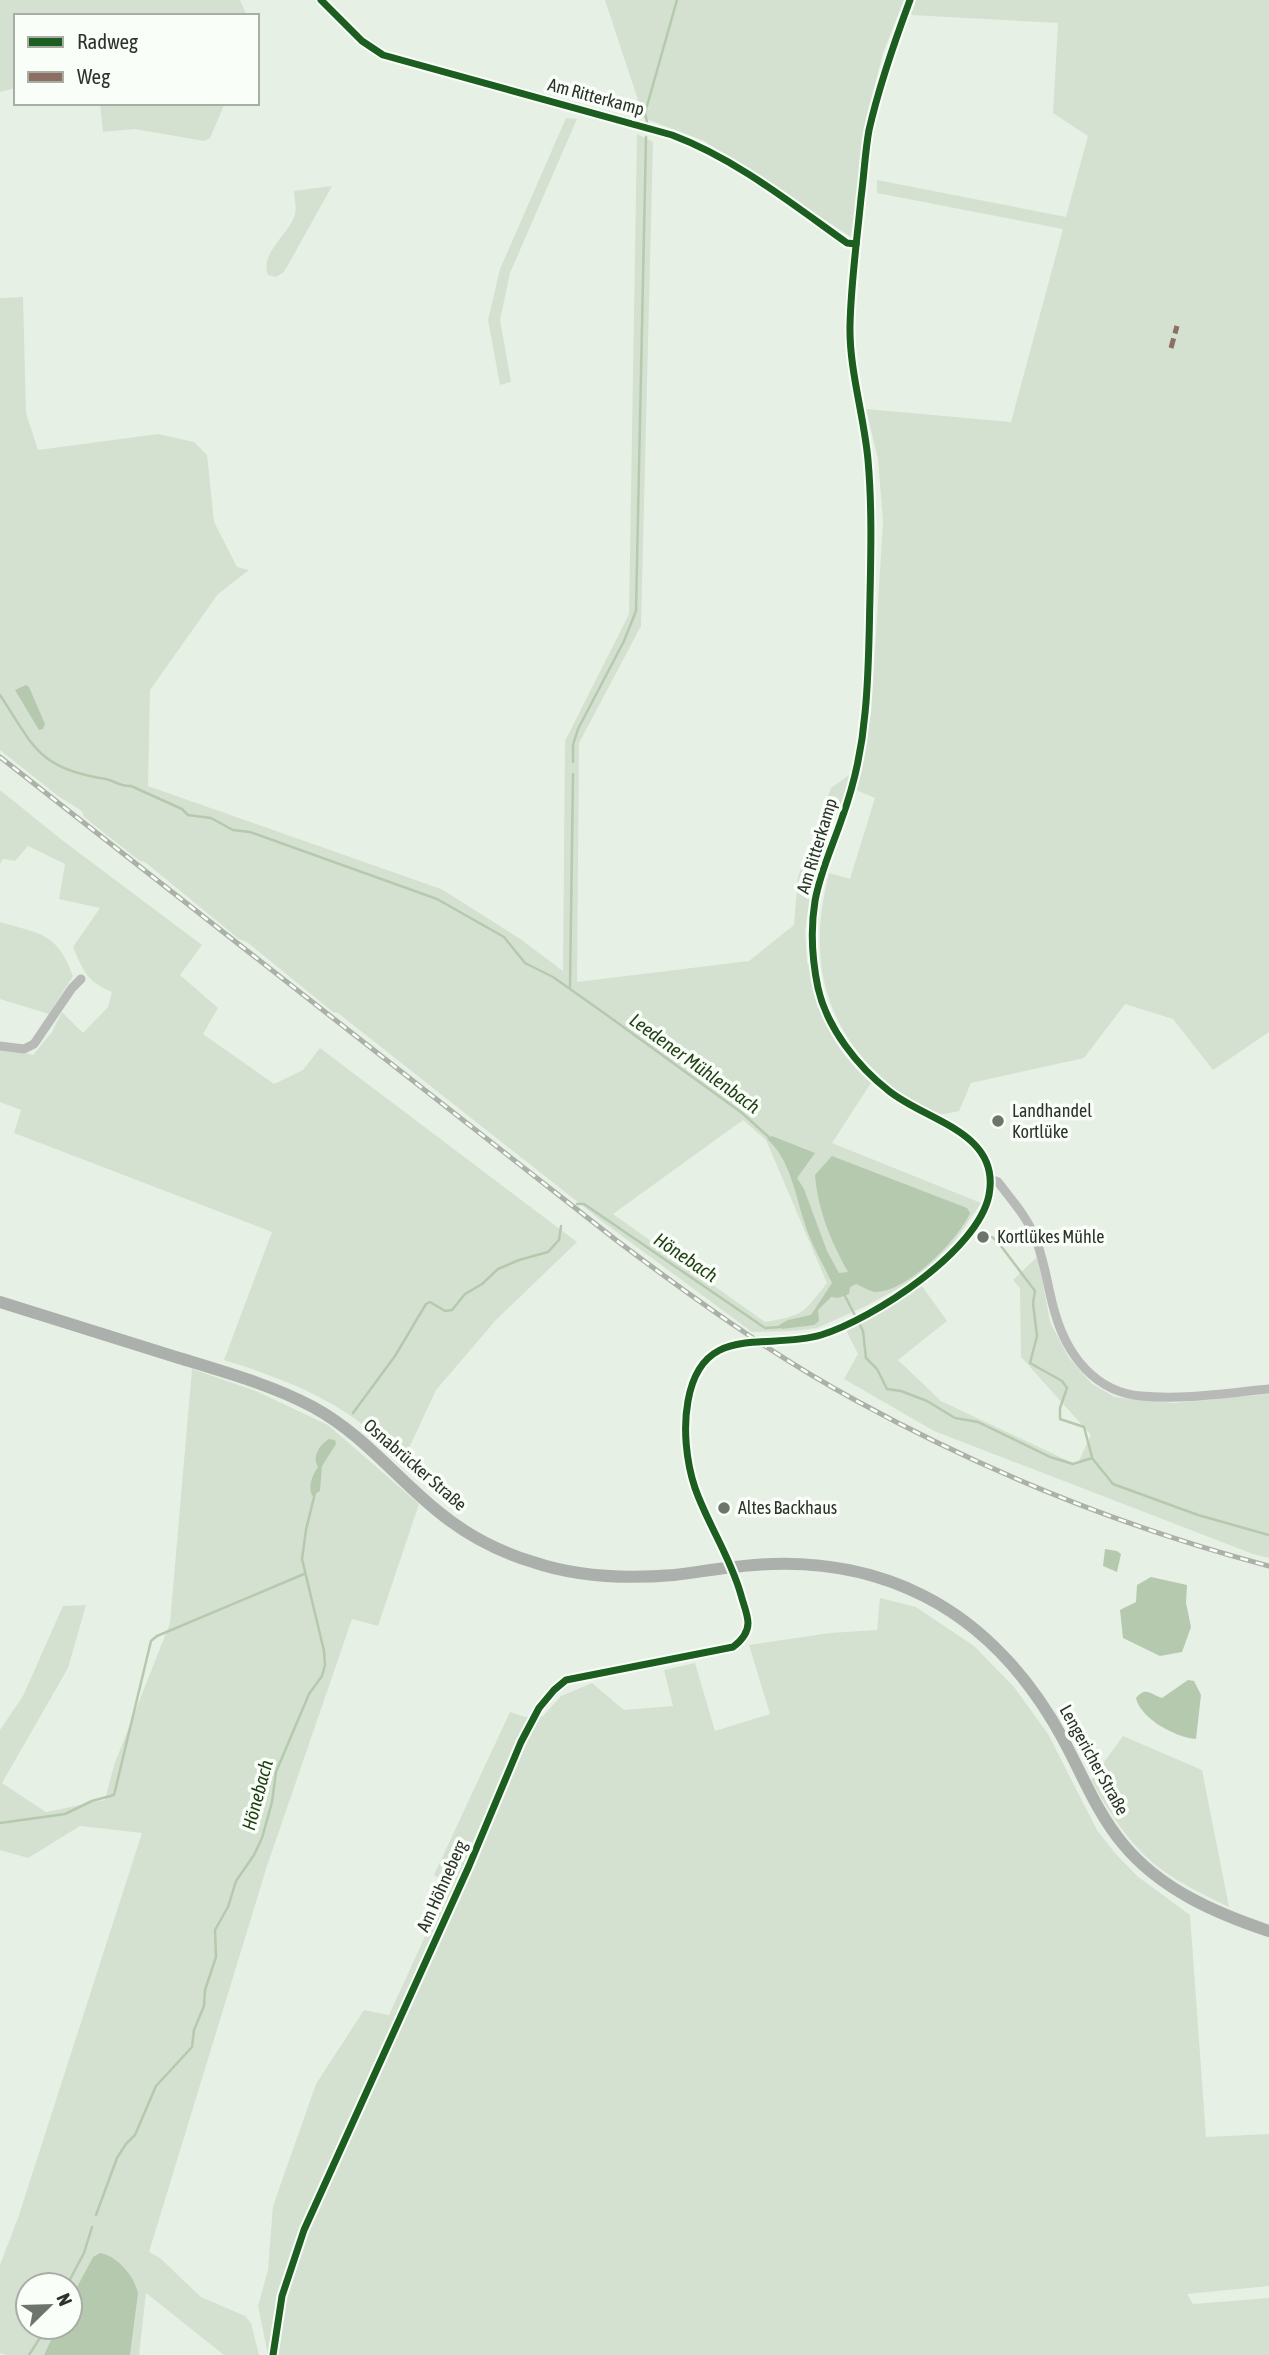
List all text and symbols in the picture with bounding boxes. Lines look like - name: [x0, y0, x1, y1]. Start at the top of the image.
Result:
- legend: [14, 14, 259, 105]
- text: Radweg: [77, 29, 138, 53]
- text: Weg: [77, 64, 110, 88]
- street label: Am Ritterkamp: [546, 74, 647, 119]
- street label: Am Ritterkamp: [792, 796, 841, 896]
- water label: Leedener Mühlenbach: [626, 1008, 764, 1118]
- place label: Landhandel Kortlüke: [1012, 1100, 1092, 1142]
- marker: Landhandel Kortlüke: [990, 1113, 1006, 1129]
- place label: Kortlükes Mühle: [997, 1226, 1105, 1247]
- water label: Hönebach: [650, 1228, 722, 1286]
- marker: Kortlükes Mühle: [975, 1229, 991, 1245]
- street label: Osnabrücker Straße: [360, 1414, 471, 1515]
- place label: Altes Backhaus: [738, 1497, 837, 1518]
- marker: Altes Backhaus: [716, 1500, 732, 1516]
- street label: Lengericher Straße: [1055, 1701, 1133, 1819]
- water label: Hönebach: [237, 1757, 277, 1833]
- street label: Am Höhneberg: [412, 1837, 471, 1935]
- north arrow: [14, 2271, 84, 2341]
- text: N: [52, 2290, 77, 2309]

